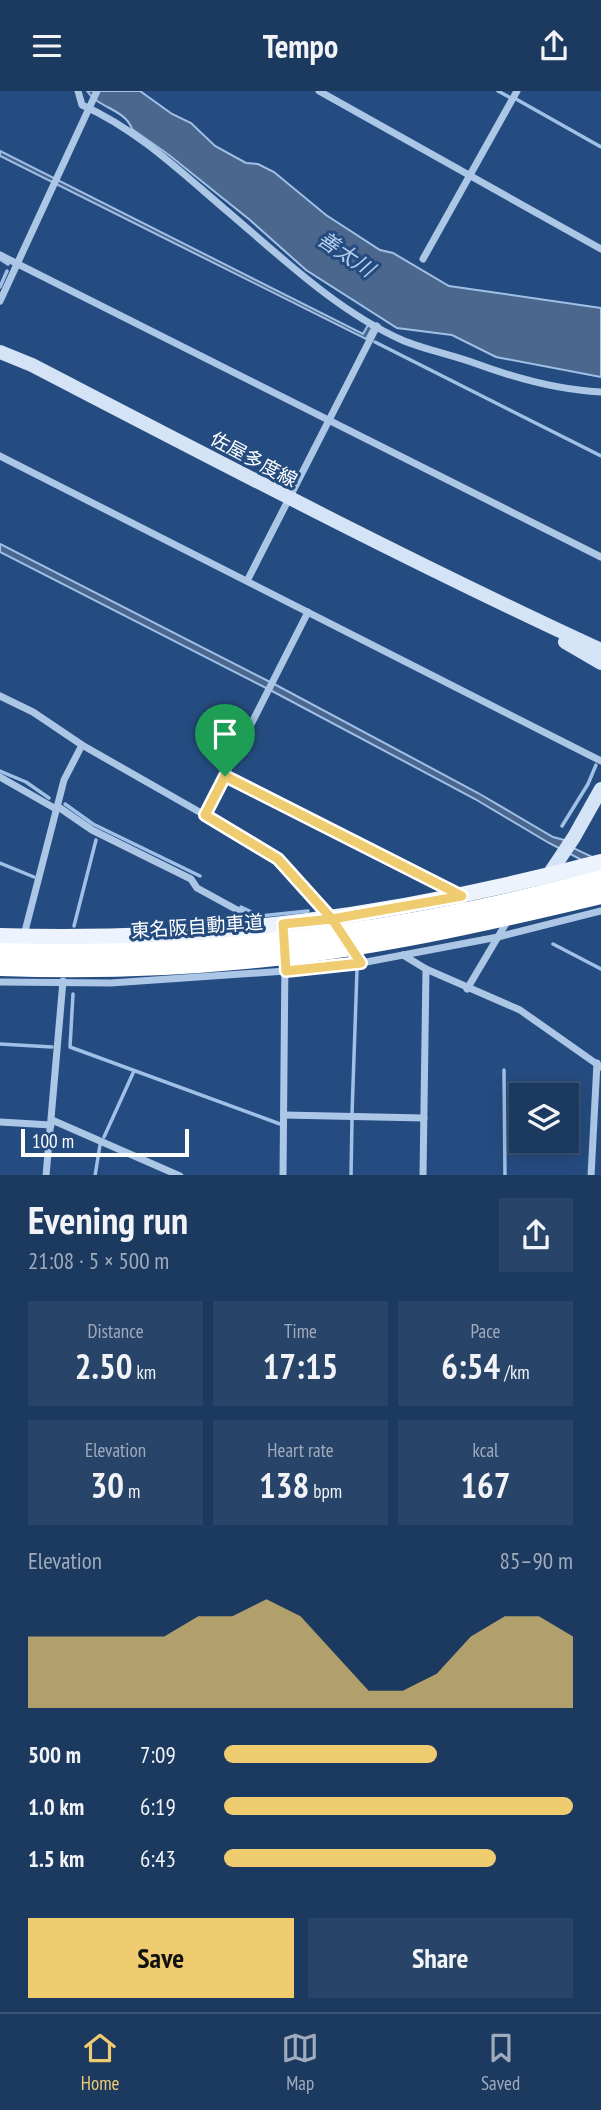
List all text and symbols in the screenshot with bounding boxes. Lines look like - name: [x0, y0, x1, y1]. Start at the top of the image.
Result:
- text: Tempo: [263, 25, 338, 67]
- icon: menu: [28, 27, 66, 65]
- icon: share: [535, 27, 573, 65]
- water label: 善太川: [312, 225, 381, 284]
- street label: 佐屋多度線: [206, 426, 302, 492]
- pin: [195, 704, 255, 776]
- icon: arrive: [206, 715, 244, 753]
- street label: 東名阪自動車道: [130, 909, 264, 943]
- map controls: [509, 1083, 579, 1153]
- button: layers: [509, 1083, 579, 1153]
- scale bar: [21, 1127, 189, 1158]
- text: 100 m: [32, 1129, 74, 1153]
- text: Evening run: [28, 1195, 188, 1244]
- button: share: [499, 1198, 573, 1272]
- text: 21:08 · 5 × 500 m: [28, 1246, 169, 1275]
- text: Distance: [88, 1319, 143, 1343]
- text: Time: [284, 1319, 317, 1343]
- text: Pace: [471, 1319, 500, 1343]
- text: 2.50: [75, 1343, 132, 1389]
- text: 17:15: [263, 1343, 338, 1389]
- text: 6:54: [441, 1343, 500, 1389]
- text: km: [132, 1360, 156, 1384]
- text: /km: [500, 1360, 530, 1384]
- text: Elevation: [85, 1438, 146, 1462]
- text: Heart rate: [267, 1438, 334, 1462]
- text: kcal: [473, 1438, 498, 1462]
- text: 30: [91, 1462, 124, 1508]
- text: 138: [259, 1462, 309, 1508]
- text: 167: [460, 1462, 511, 1508]
- text: m: [124, 1479, 140, 1503]
- text: bpm: [309, 1479, 342, 1503]
- text: Elevation: [28, 1546, 102, 1575]
- text: 85–90 m: [500, 1546, 573, 1575]
- text: 500 m: [28, 1740, 81, 1769]
- text: 7:09: [140, 1740, 176, 1769]
- text: 1.0 km: [28, 1792, 84, 1821]
- text: 6:19: [140, 1792, 176, 1821]
- text: 1.5 km: [28, 1844, 84, 1873]
- text: 6:43: [140, 1844, 176, 1873]
- button: Save: [28, 1918, 294, 1998]
- button: Share: [308, 1918, 573, 1998]
- tab: Home: [81, 2029, 119, 2095]
- tab: Map: [281, 2029, 319, 2095]
- tab: Saved: [481, 2029, 520, 2095]

